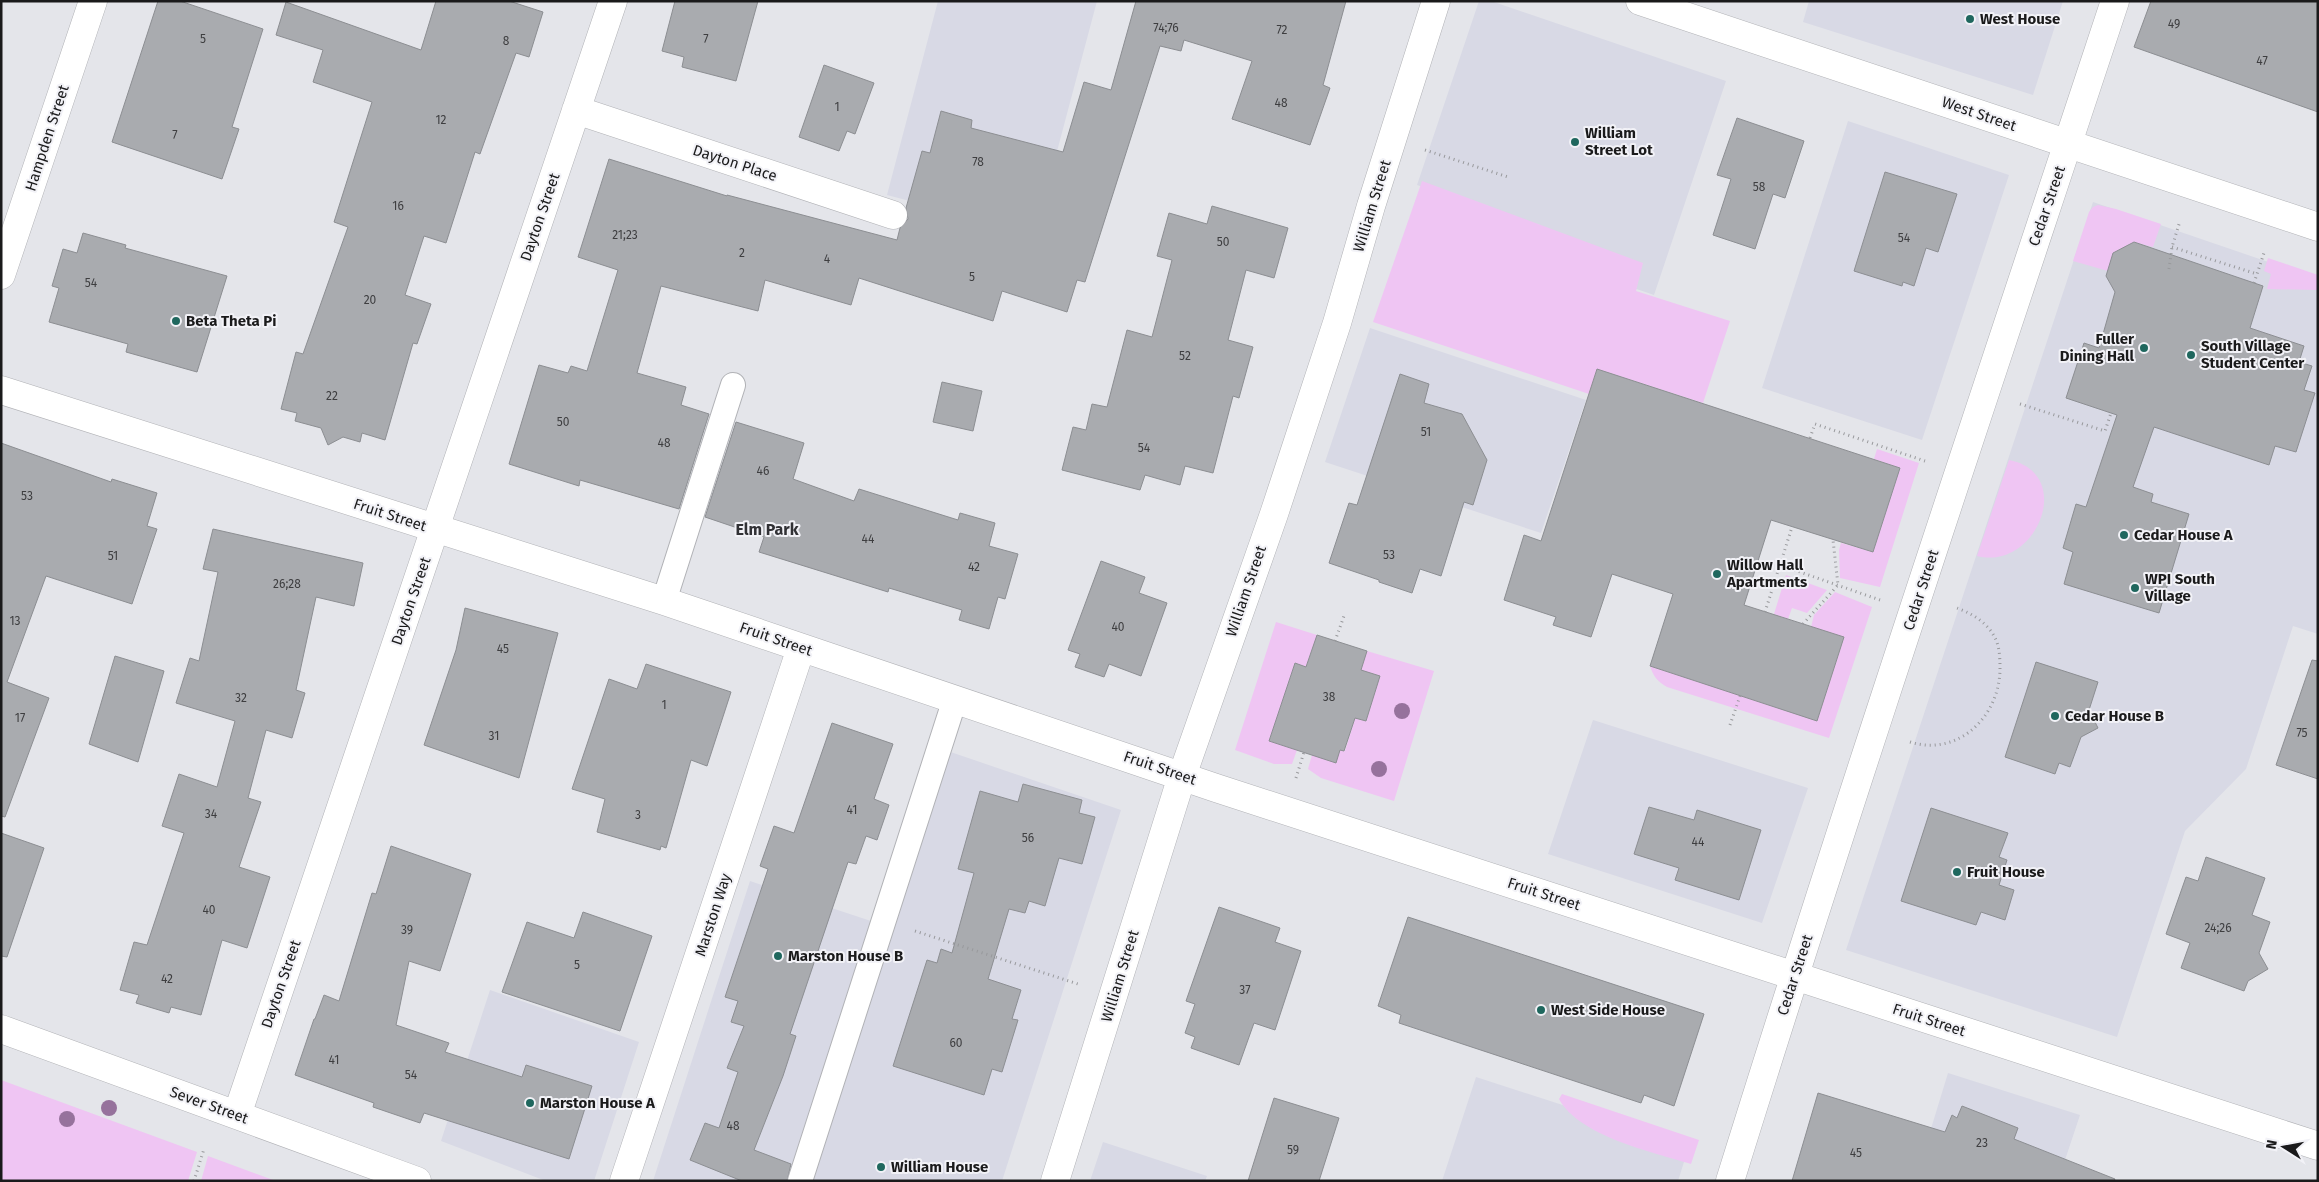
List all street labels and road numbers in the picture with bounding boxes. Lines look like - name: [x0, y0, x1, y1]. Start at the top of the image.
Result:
- street label: Hampden Street: [21, 82, 73, 193]
- street label: West Street: [1939, 93, 2019, 135]
- street label: Dayton Place: [691, 141, 779, 185]
- street label: William Street: [1349, 157, 1395, 254]
- street label: Cedar Street: [2025, 163, 2069, 249]
- street label: Dayton Street: [516, 170, 564, 264]
- street label: Fruit Street: [351, 495, 429, 535]
- street label: William Street: [1222, 542, 1270, 639]
- street label: Cedar Street: [1899, 547, 1943, 633]
- street label: Dayton Street: [387, 554, 435, 648]
- street label: Fruit Street: [737, 618, 815, 660]
- street label: Fruit Street: [1121, 747, 1199, 789]
- street label: Marston Way: [691, 871, 735, 959]
- street label: Fruit Street: [1505, 874, 1583, 914]
- street label: William Street: [1097, 927, 1143, 1024]
- street label: Cedar Street: [1773, 932, 1817, 1018]
- street label: Dayton Street: [257, 937, 305, 1031]
- street label: Fruit Street: [1890, 1000, 1968, 1040]
- street label: Sever Street: [167, 1082, 251, 1128]

